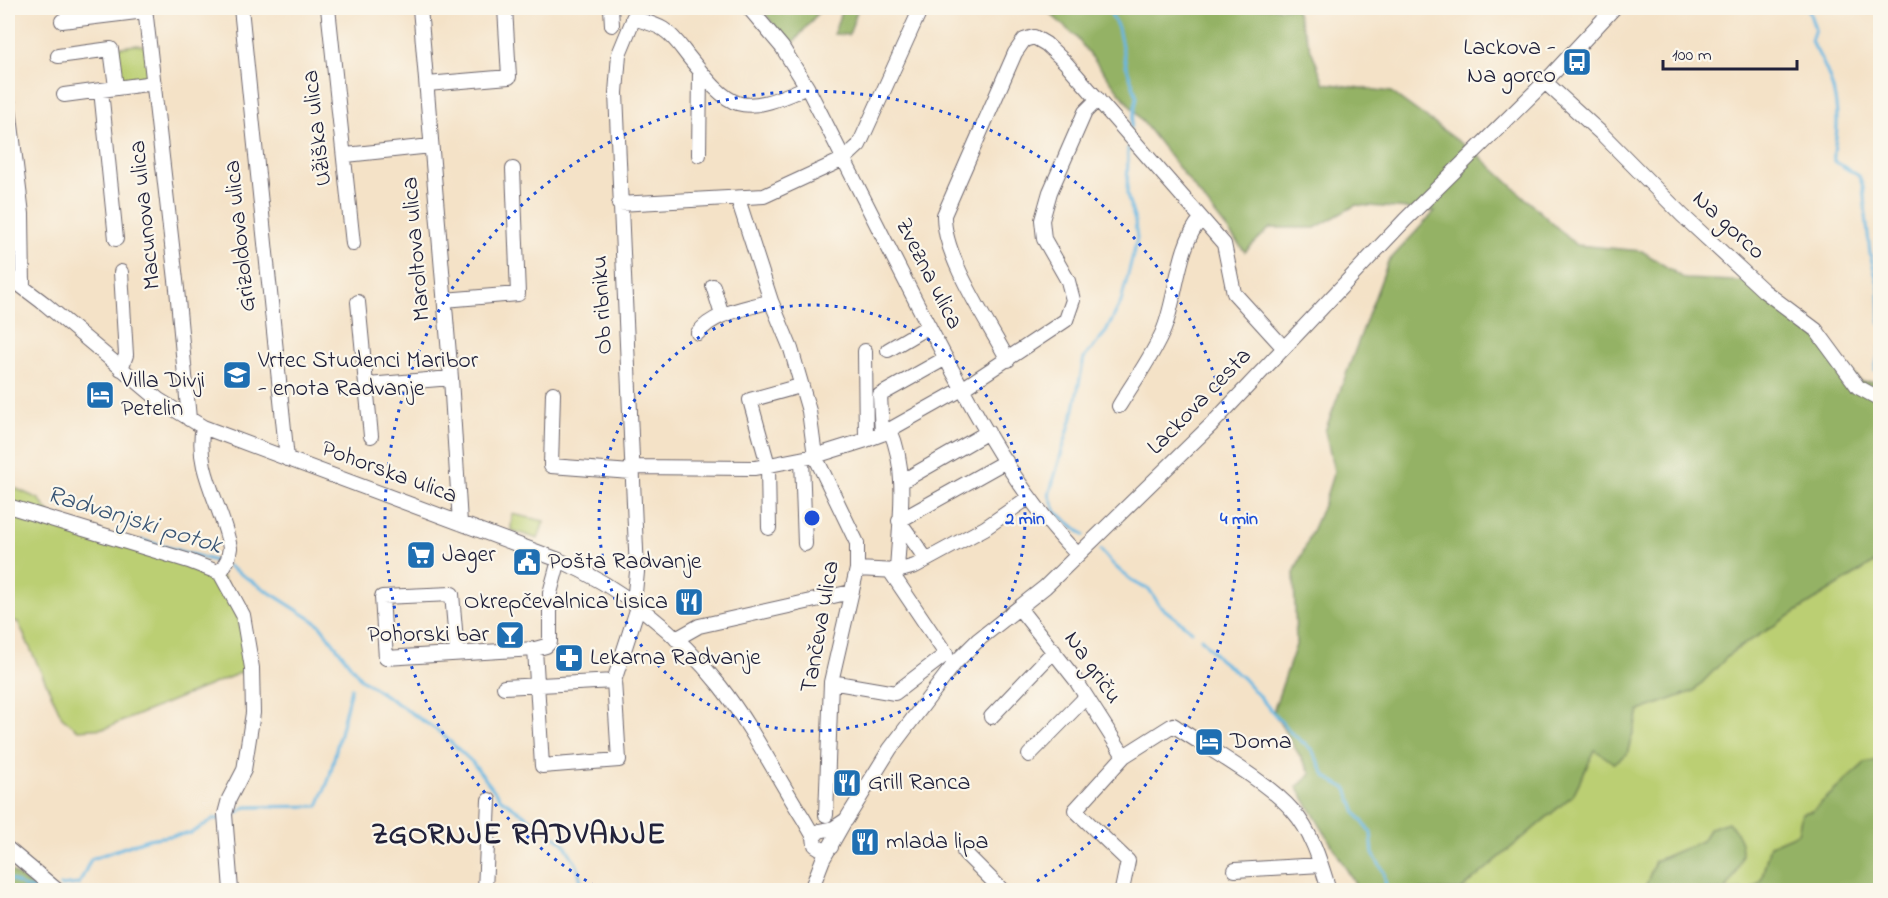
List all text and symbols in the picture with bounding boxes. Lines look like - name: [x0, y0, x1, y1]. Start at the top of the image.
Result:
- place label: Lackova - Na gorco: [1463, 31, 1556, 94]
- scale bar: [1663, 33, 1796, 71]
- text: 100 m: [1672, 43, 1712, 69]
- bus stop icon: Lackova - Na gorco: [1561, 46, 1593, 78]
- street label: Užiška ulica: [294, 68, 342, 188]
- street label: Macunova ulica: [121, 139, 171, 291]
- street label: Grizoldova ulica: [216, 158, 266, 314]
- street label: Maroltova ulica: [393, 175, 441, 323]
- street label: Na gorco: [1684, 183, 1772, 269]
- street label: Zvezna ulica: [885, 212, 971, 336]
- street label: Ob ribniku: [583, 255, 623, 355]
- street label: Lackova cesta: [1139, 340, 1261, 464]
- place label: Vrtec Studenci Maribor - enota Radvanje: [257, 344, 479, 407]
- school or university icon: Vrtec Studenci Maribor - enota Radvanje: [221, 359, 253, 391]
- place label: Villa Divji Petelin: [120, 364, 205, 427]
- hotel icon: Villa Divji Petelin: [84, 379, 116, 411]
- street label: Pohorska ulica: [316, 432, 462, 514]
- water label: Radvanjski potok: [42, 476, 228, 566]
- text: 2 min: [1004, 507, 1045, 533]
- text: 4 min: [1220, 507, 1258, 533]
- centre of rings: [802, 508, 822, 528]
- place label: Jager: [442, 538, 496, 573]
- supermarket icon: Jager: [405, 539, 437, 571]
- place label: Pošta Radvanje: [548, 545, 702, 580]
- public building icon: Pošta Radvanje: [511, 546, 543, 578]
- street label: Tančeva ulica: [792, 558, 850, 696]
- place label: Okrepčevalnica Lisica: [464, 585, 668, 620]
- restaurant icon: Okrepčevalnica Lisica: [673, 586, 705, 618]
- place label: Pohorski bar: [367, 618, 490, 653]
- bar icon: Pohorski bar: [494, 619, 526, 651]
- street label: Na griču: [1054, 624, 1130, 712]
- place label: Lekarna Radvanje: [590, 641, 761, 676]
- pharmacy icon: Lekarna Radvanje: [553, 642, 585, 674]
- place label: Doma: [1229, 725, 1292, 760]
- hotel icon: Doma: [1193, 726, 1225, 758]
- place label: Grill Ranca: [868, 766, 971, 801]
- restaurant icon: Grill Ranca: [831, 767, 863, 799]
- district label: ZGORNJE RADVANJE: [371, 814, 667, 858]
- place label: mlada lipa: [886, 825, 988, 860]
- restaurant icon: mlada lipa: [849, 826, 881, 858]

